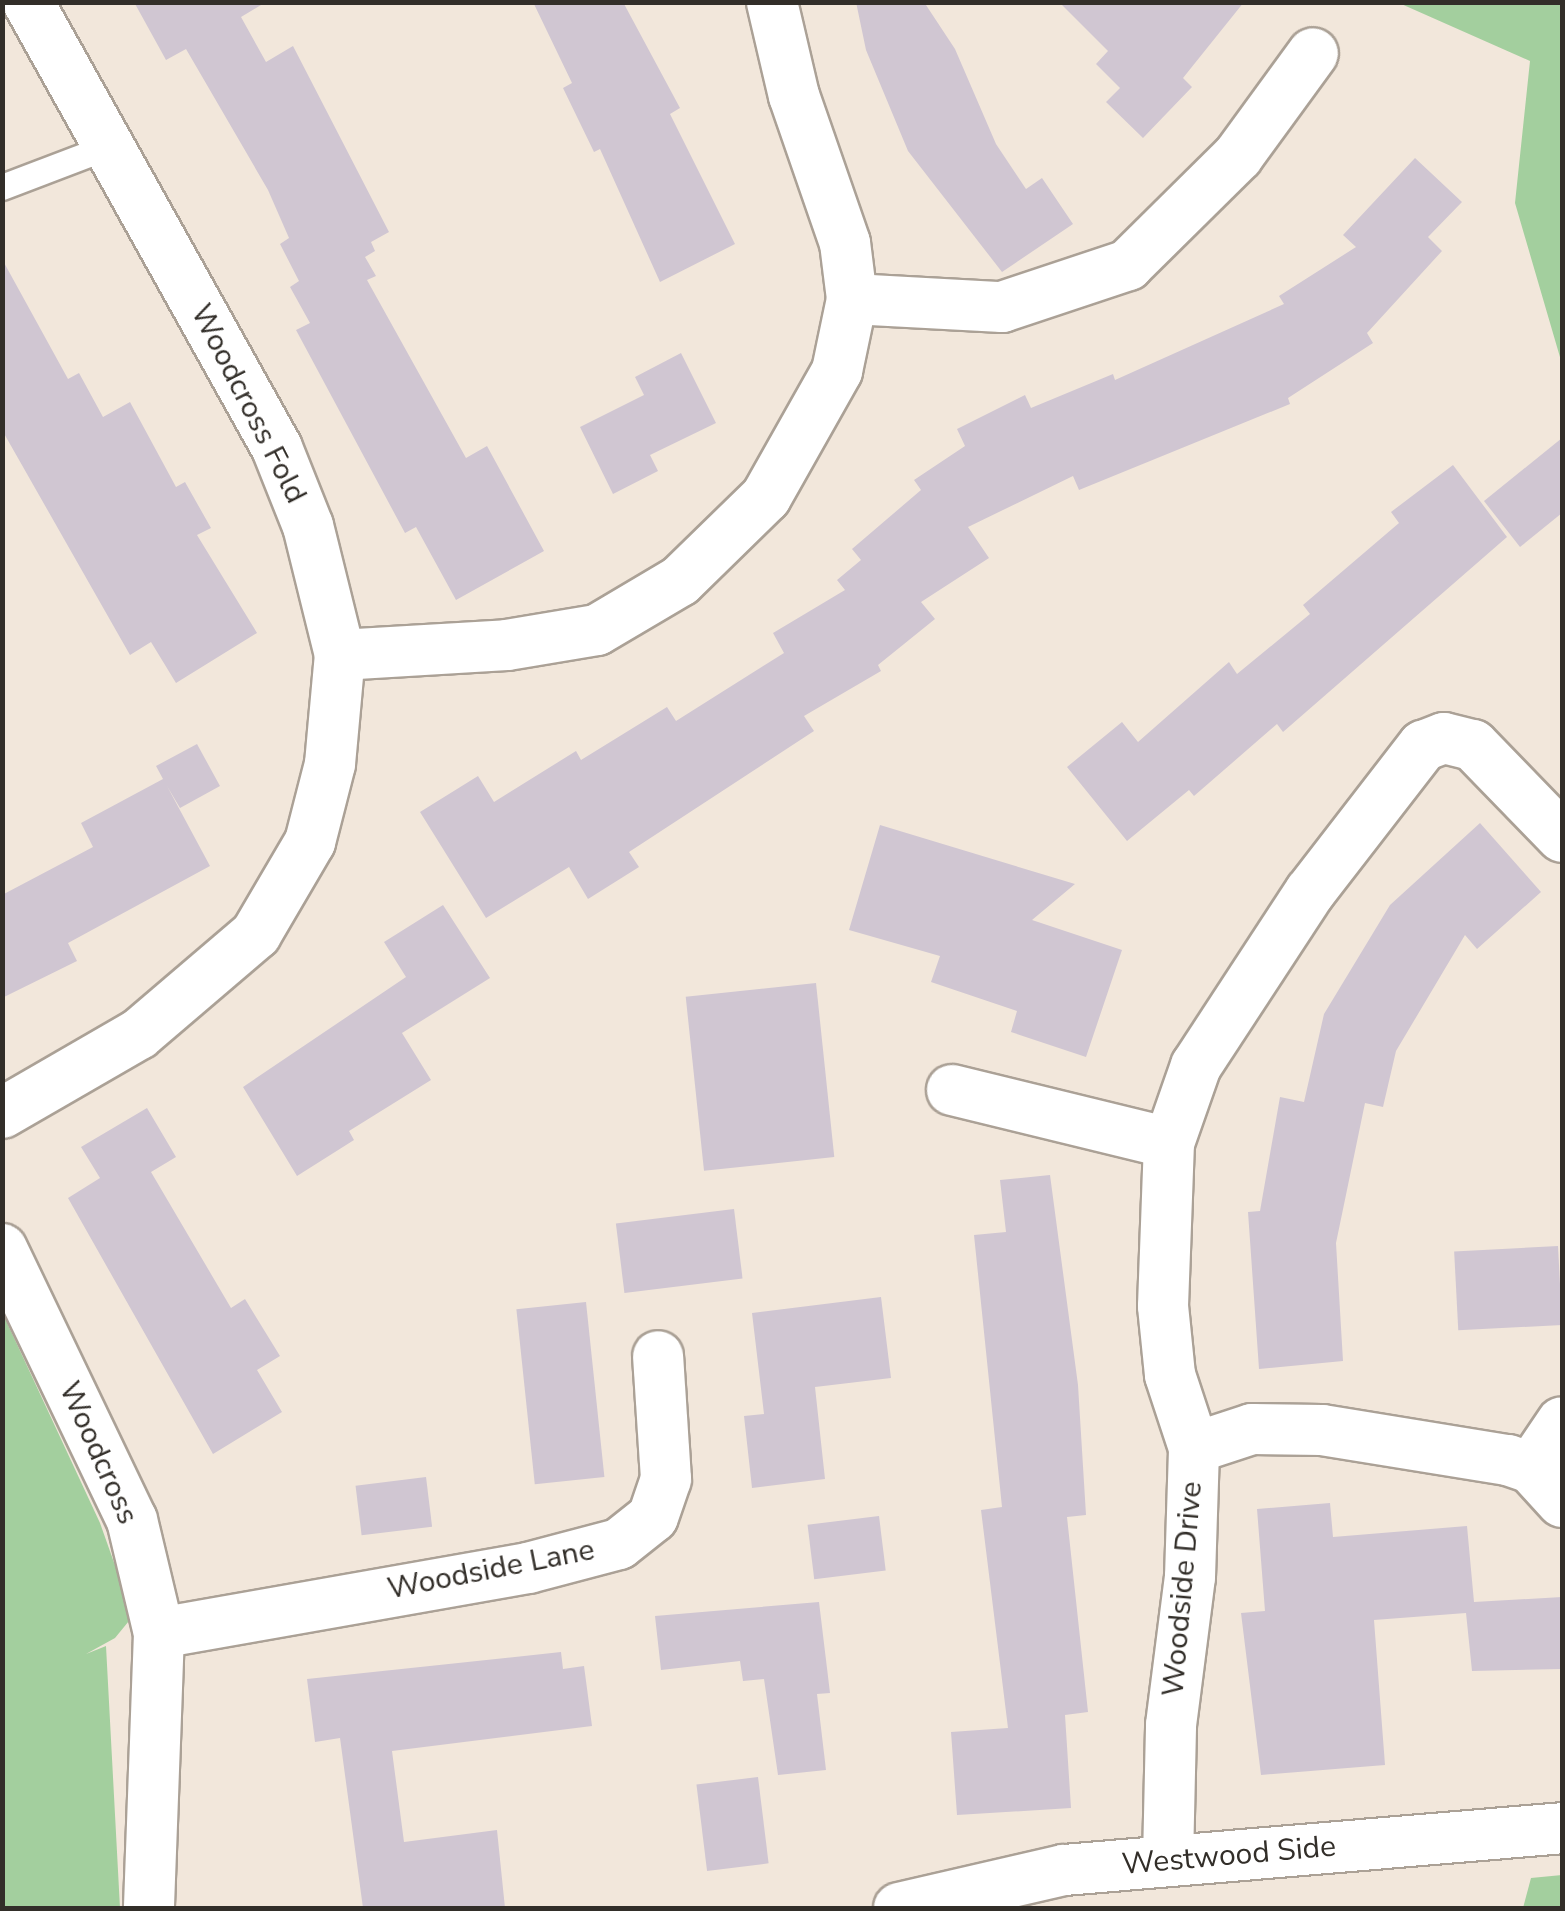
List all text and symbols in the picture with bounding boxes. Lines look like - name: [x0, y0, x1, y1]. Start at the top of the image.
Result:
- street label: Woodcross Fold: [182, 298, 314, 510]
- street label: Woodcross: [51, 1376, 145, 1530]
- street label: Woodside Drive: [1156, 1480, 1210, 1698]
- street label: Woodside Lane: [385, 1532, 597, 1608]
- street label: Westwood Side: [1121, 1829, 1337, 1883]

